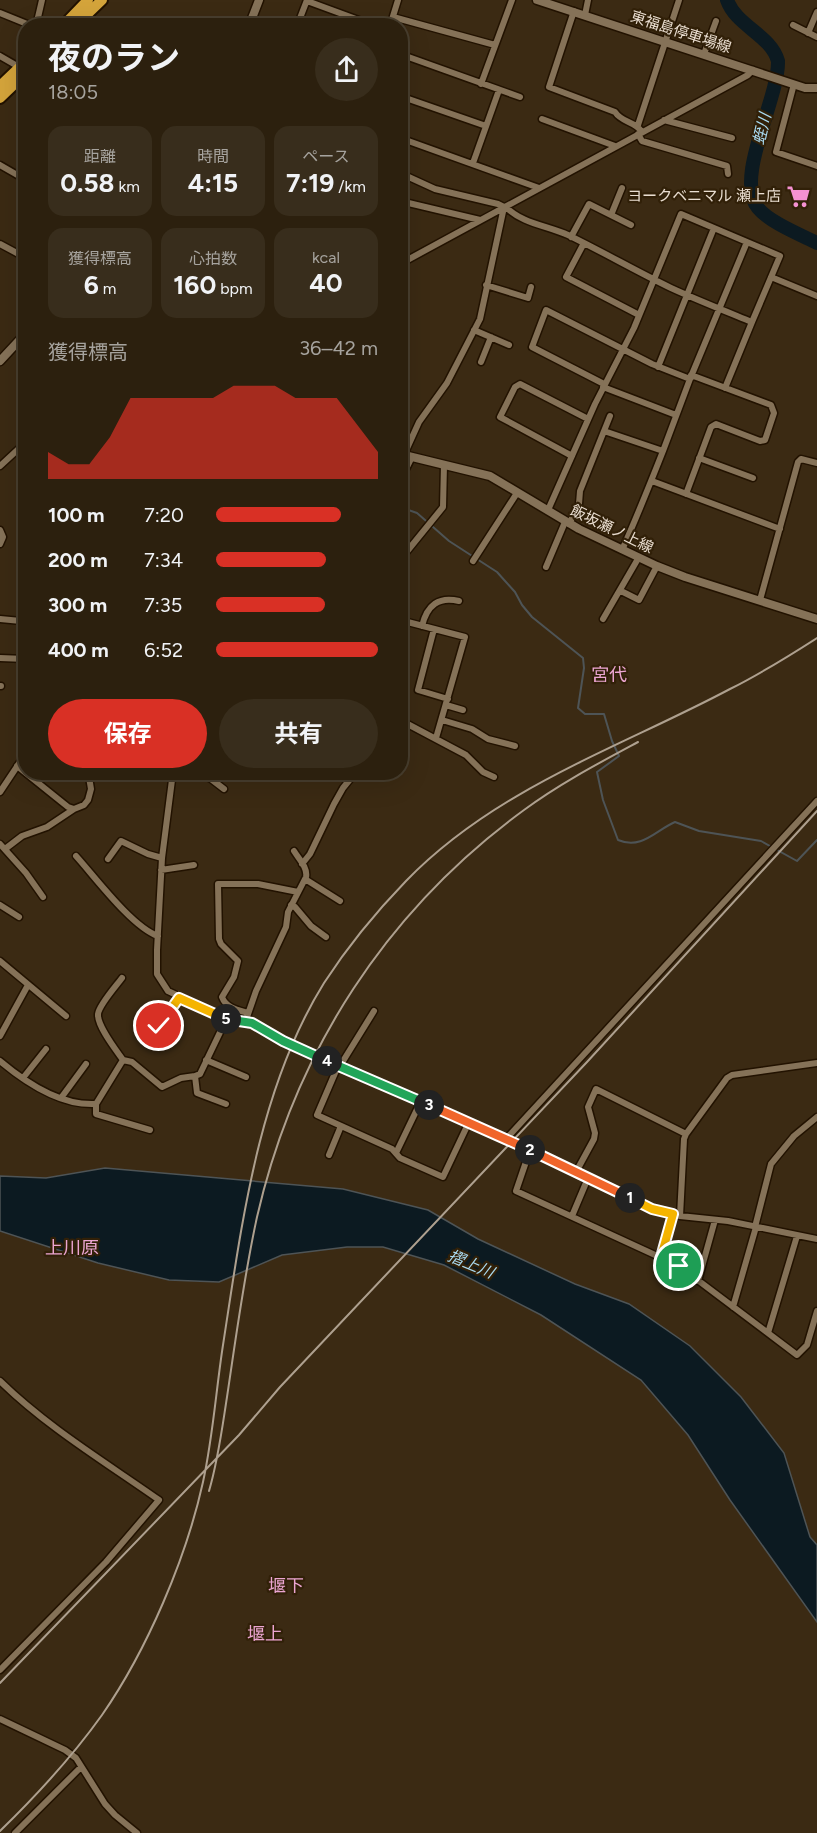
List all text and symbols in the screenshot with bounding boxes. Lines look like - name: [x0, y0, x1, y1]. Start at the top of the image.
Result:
- street label: 東福島停車場線: [628, 7, 734, 57]
- text: 夜のラン: [48, 38, 180, 77]
- button: share: [315, 38, 378, 101]
- text: 18:05: [48, 80, 98, 104]
- water label: 蛭川: [749, 109, 775, 147]
- text: 距離: [84, 147, 116, 166]
- text: 時間: [197, 147, 229, 166]
- text: ペース: [302, 147, 350, 166]
- text: 0.58: [60, 167, 115, 199]
- text: 4:15: [188, 167, 238, 199]
- text: 7:19: [286, 167, 334, 199]
- text: km: [115, 177, 140, 196]
- text: /km: [334, 177, 366, 196]
- supermarket icon: ヨークベニマル 瀬上店: [786, 183, 812, 209]
- place label: ヨークベニマル 瀬上店: [627, 187, 781, 205]
- text: kcal: [312, 248, 340, 267]
- text: 獲得標高: [68, 249, 132, 268]
- text: 心拍数: [189, 249, 237, 268]
- text: 40: [309, 267, 343, 299]
- text: 6: [84, 269, 99, 301]
- text: 160: [173, 269, 216, 301]
- text: m: [99, 279, 116, 298]
- text: bpm: [216, 279, 253, 298]
- text: 36–42 m: [299, 336, 378, 360]
- text: 獲得標高: [48, 340, 128, 364]
- street label: 飯坂瀬ノ上線: [568, 501, 656, 557]
- text: 100 m: [48, 503, 105, 527]
- text: 7:20: [144, 503, 184, 527]
- text: 200 m: [48, 548, 108, 572]
- text: 7:34: [144, 548, 183, 572]
- text: 300 m: [48, 593, 107, 617]
- text: 7:35: [144, 593, 182, 617]
- text: 400 m: [48, 638, 109, 662]
- text: 6:52: [144, 638, 183, 662]
- district label: 宮代: [591, 664, 627, 686]
- button: 保存: [48, 699, 207, 768]
- button: 共有: [219, 699, 378, 768]
- pin: [133, 1000, 184, 1051]
- pin: 5: [211, 1004, 241, 1034]
- icon: check: [142, 1009, 175, 1042]
- text: 5: [221, 1009, 231, 1028]
- pin: 4: [312, 1046, 342, 1076]
- text: 4: [322, 1051, 332, 1070]
- pin: 3: [414, 1090, 444, 1120]
- text: 3: [425, 1095, 433, 1114]
- pin: 2: [515, 1135, 545, 1165]
- text: 2: [525, 1140, 535, 1159]
- pin: 1: [615, 1183, 645, 1213]
- text: 1: [627, 1188, 633, 1207]
- district label: 上川原: [45, 1237, 99, 1259]
- pin: [653, 1240, 704, 1291]
- water label: 摺上川: [445, 1246, 499, 1283]
- icon: arrive: [662, 1249, 695, 1282]
- district label: 堰下: [268, 1575, 304, 1597]
- district label: 堰上: [247, 1623, 283, 1645]

